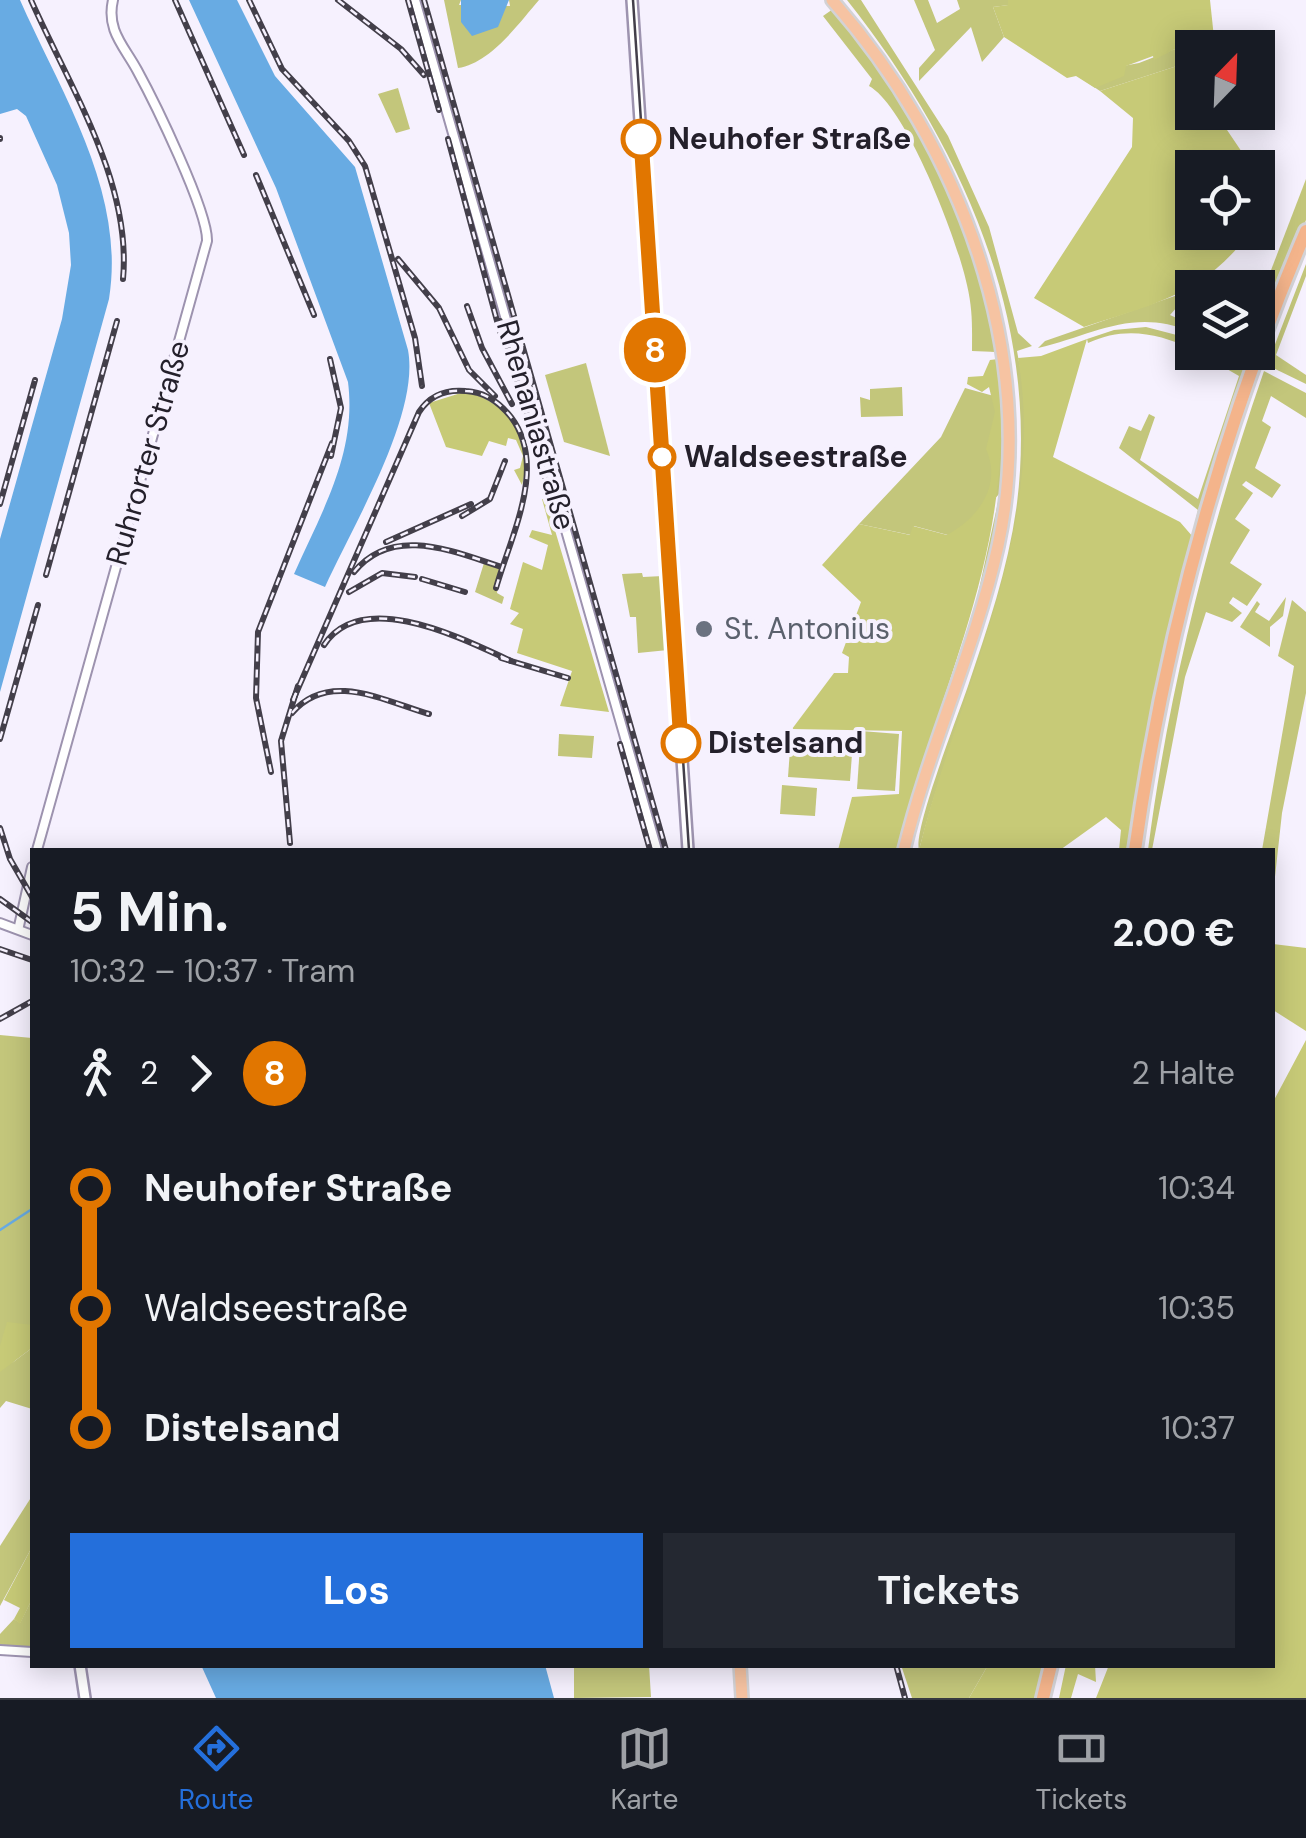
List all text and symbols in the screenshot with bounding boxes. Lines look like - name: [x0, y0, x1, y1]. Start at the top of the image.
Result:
- north arrow: [1175, 30, 1275, 130]
- map controls: [1175, 30, 1275, 370]
- place label: Neuhofer Straße: [668, 119, 911, 158]
- marker: Neuhofer Straße: [622, 120, 660, 158]
- button: locate: [1175, 150, 1275, 250]
- button: layers: [1175, 270, 1275, 370]
- street label: Rhenaniastraße: [488, 315, 585, 534]
- line badge: 8: [622, 318, 688, 382]
- text: 8: [644, 327, 666, 373]
- street label: Ruhrorter Straße: [97, 336, 198, 570]
- place label: Waldseestraße: [684, 437, 908, 476]
- marker: Waldseestraße: [649, 444, 675, 470]
- place label: St. Antonius: [724, 609, 890, 648]
- marker: St. Antonius: [693, 618, 715, 640]
- place label: Distelsand: [708, 723, 863, 762]
- marker: Distelsand: [662, 724, 700, 762]
- text: 5 Min.: [70, 876, 229, 948]
- text: 2.00 €: [1113, 908, 1235, 958]
- text: 10:32 – 10:37 · Tram: [70, 950, 355, 992]
- icon: walk: [70, 1046, 125, 1101]
- icon: forward: [173, 1046, 228, 1101]
- text: 8: [263, 1050, 286, 1096]
- text: 2: [140, 1052, 158, 1094]
- text: 2 Halte: [1131, 1052, 1235, 1094]
- text: Neuhofer Straße: [144, 1163, 452, 1213]
- text: 10:34: [1158, 1167, 1235, 1209]
- text: Waldseestraße: [144, 1283, 408, 1333]
- text: 10:35: [1158, 1287, 1235, 1329]
- text: Distelsand: [144, 1403, 341, 1453]
- text: 10:37: [1161, 1407, 1235, 1449]
- button: Los: [70, 1533, 643, 1648]
- button: Tickets: [663, 1533, 1235, 1648]
- tab: Route: [179, 1721, 253, 1818]
- tab: Karte: [611, 1721, 678, 1818]
- tab: Tickets: [1035, 1721, 1127, 1818]

